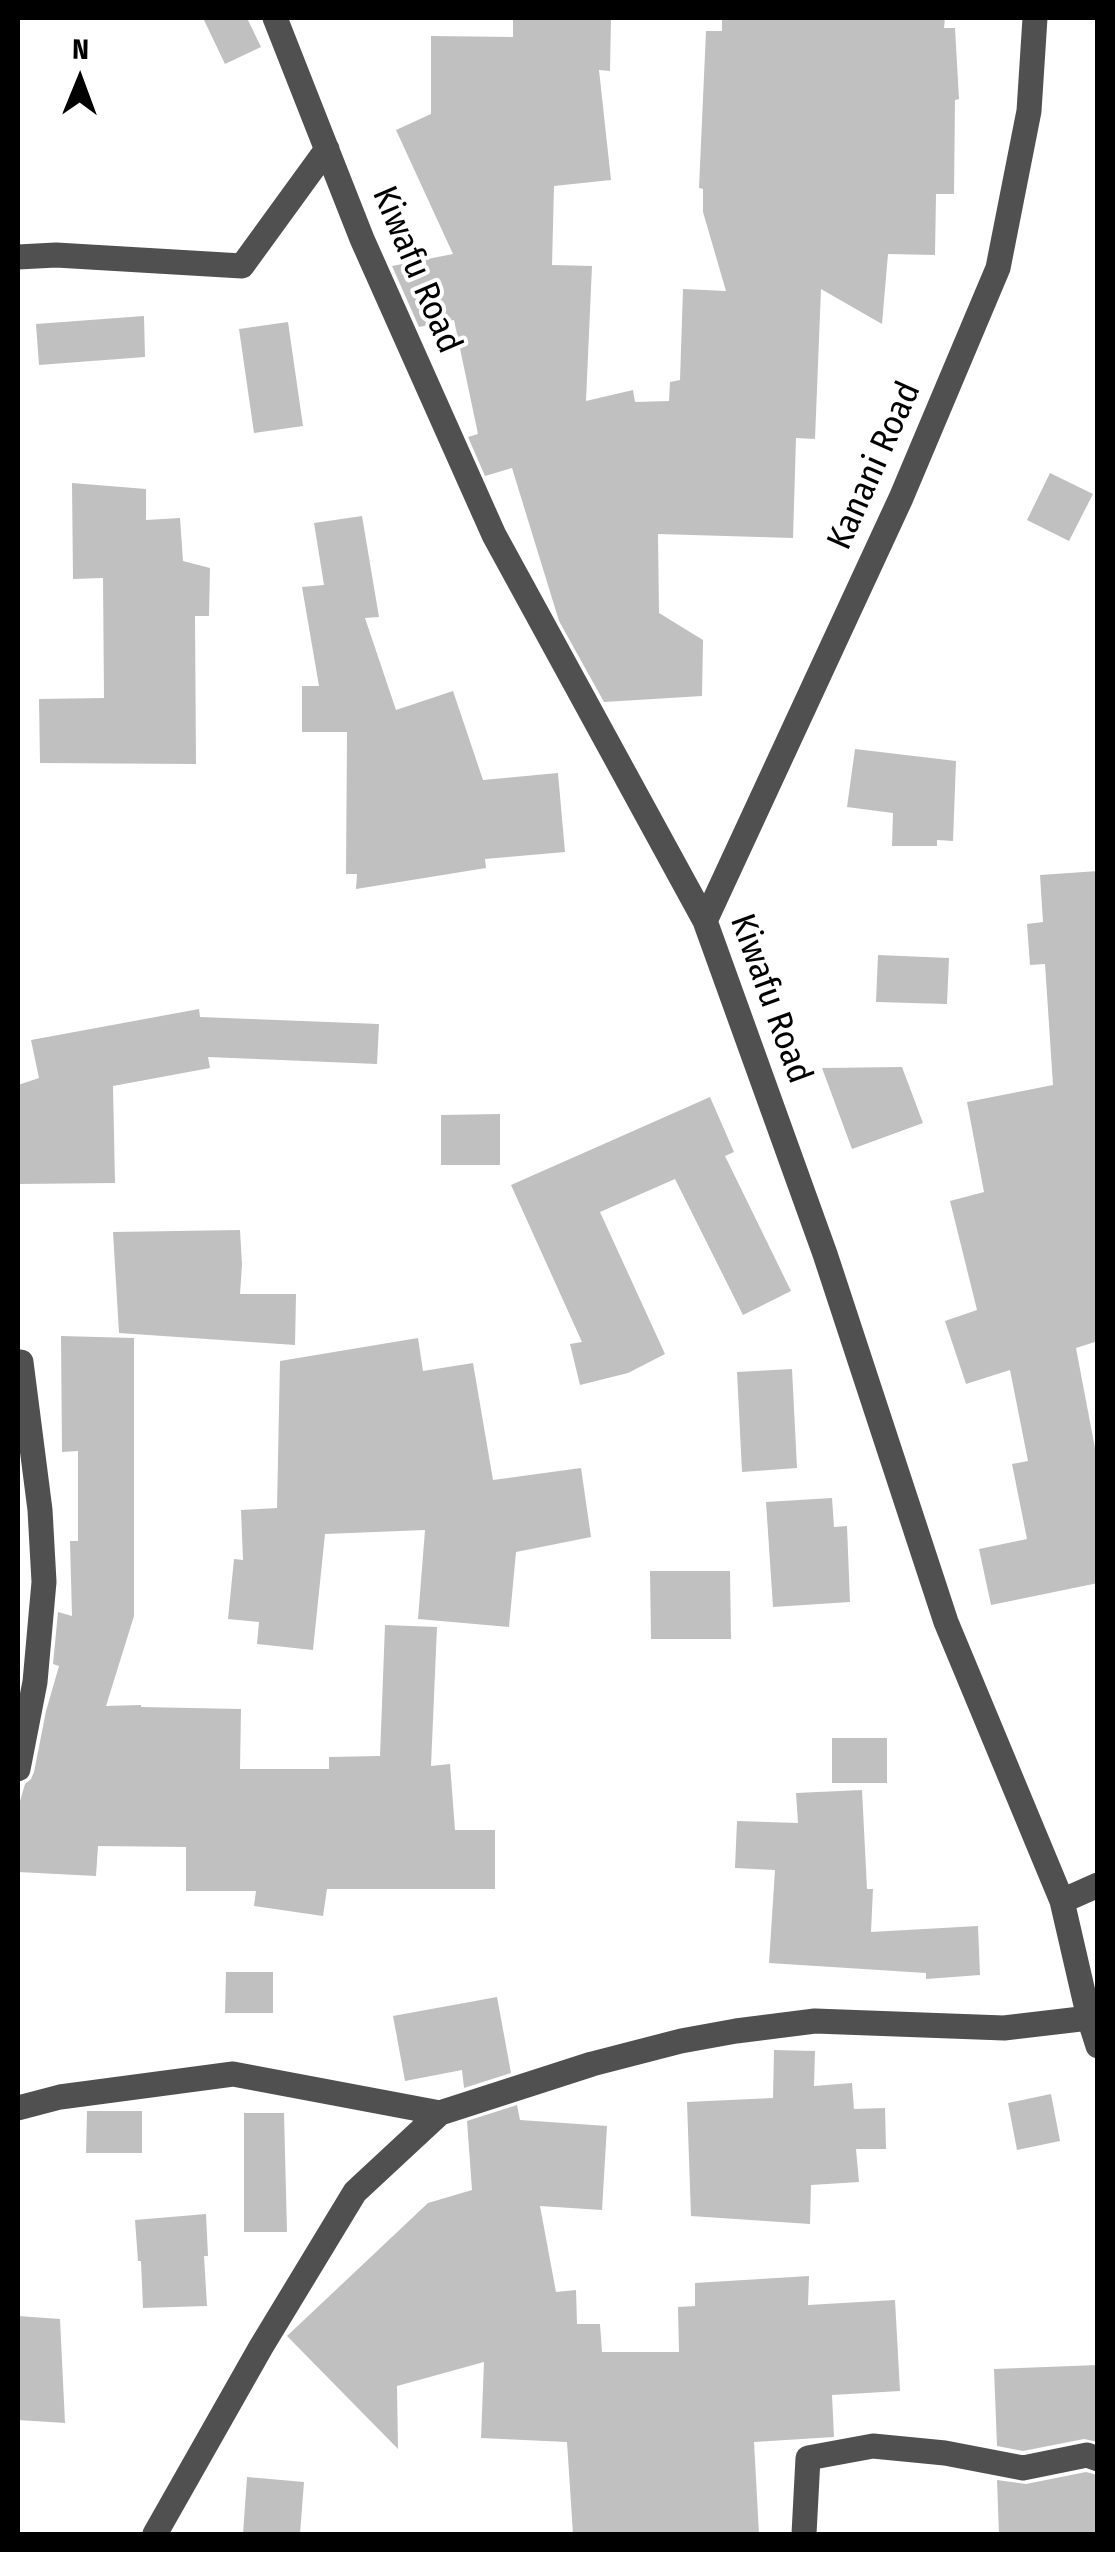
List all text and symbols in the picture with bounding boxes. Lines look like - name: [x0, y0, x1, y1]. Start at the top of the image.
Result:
- north arrow: [30, 30, 130, 130]
- text: N: [72, 33, 89, 66]
- street label: Kiwafu Road: [362, 180, 470, 360]
- street label: Kanani Road: [819, 376, 931, 556]
- street label: Kiwafu Road: [720, 909, 820, 1089]

